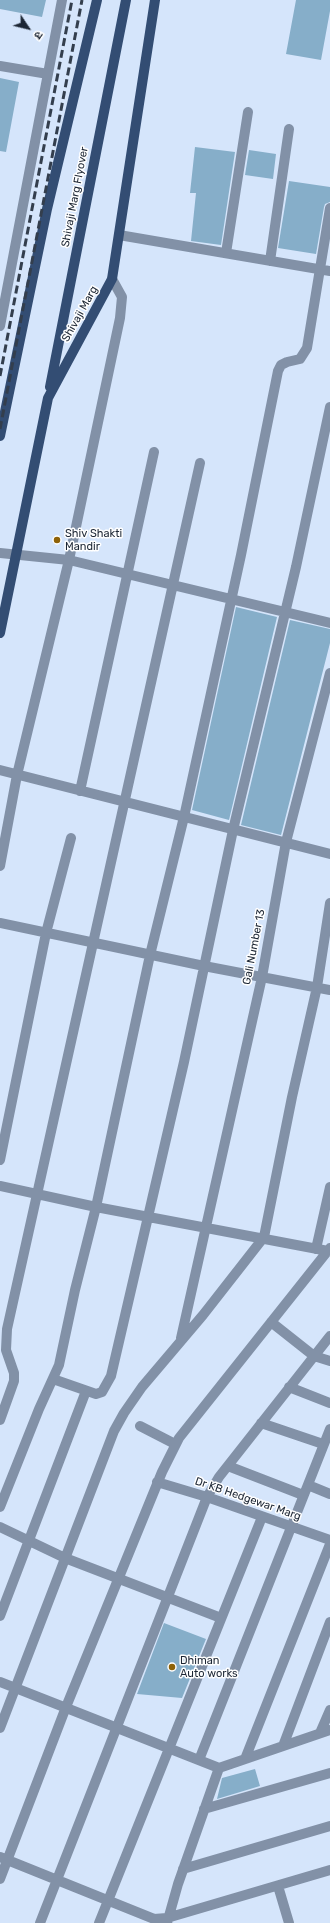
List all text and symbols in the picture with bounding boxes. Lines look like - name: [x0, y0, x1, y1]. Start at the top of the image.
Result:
- north arrow: [8, 8, 48, 48]
- text: उ: [31, 29, 45, 42]
- street label: Shivaji Marg Flyover: [59, 146, 91, 248]
- street label: Shivaji Marg: [59, 284, 101, 344]
- place label: Shiv Shakti Mandir: [65, 527, 122, 553]
- marker: Shiv Shakti Mandir: [52, 535, 62, 545]
- street label: Gali Number 13: [240, 908, 268, 986]
- street label: Dr KB Hedgewar Marg: [193, 1475, 303, 1523]
- place label: Dhiman Auto works: [180, 1654, 238, 1680]
- marker: Dhiman Auto works: [167, 1662, 177, 1672]

